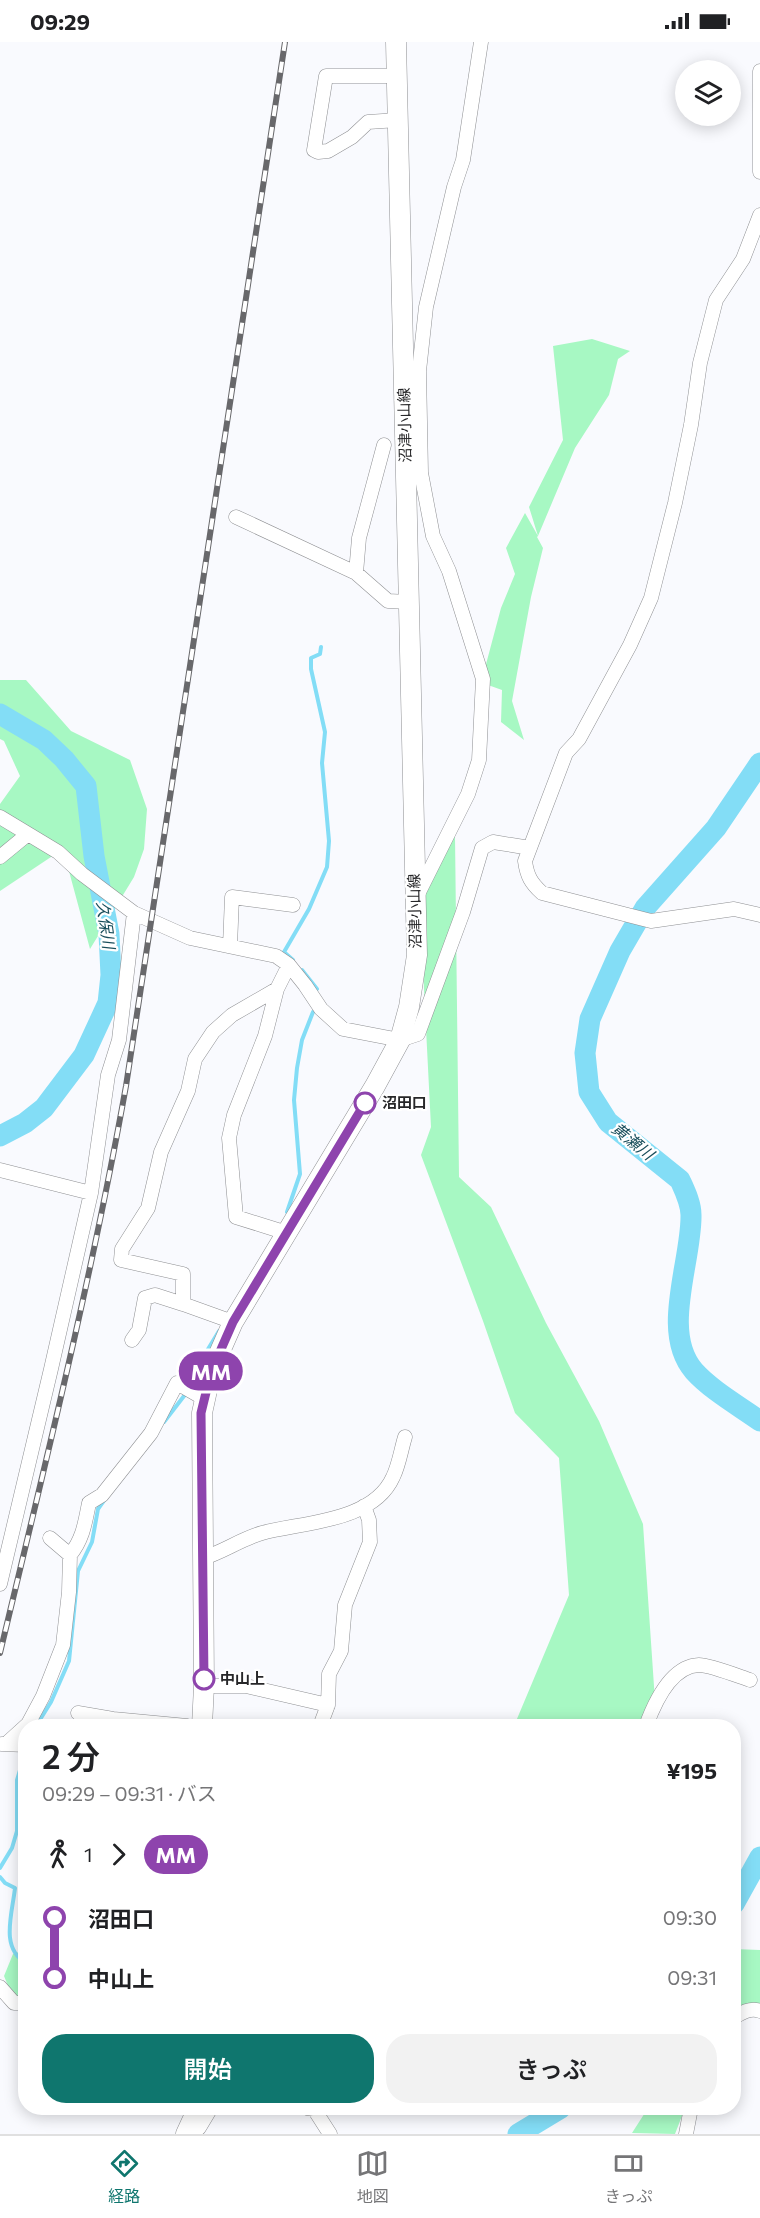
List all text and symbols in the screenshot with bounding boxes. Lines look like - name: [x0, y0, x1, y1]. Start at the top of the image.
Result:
- text: 09:29: [30, 8, 90, 35]
- map controls: [675, 60, 741, 126]
- button: layers: [675, 60, 741, 126]
- street label: 沼津小山線: [394, 387, 414, 463]
- street label: 沼津小山線: [404, 873, 424, 949]
- water label: 久保川: [94, 900, 120, 952]
- marker: 沼田口: [354, 1092, 376, 1114]
- place label: 沼田口: [382, 1093, 427, 1111]
- water label: 黄瀬川: [609, 1118, 659, 1164]
- line badge: MM: [184, 1352, 238, 1390]
- text: MM: [191, 1359, 231, 1384]
- marker: 中山上: [193, 1668, 215, 1690]
- place label: 中山上: [220, 1669, 265, 1687]
- text: 2 分: [42, 1735, 100, 1776]
- text: ¥195: [667, 1757, 717, 1784]
- text: 09:29 – 09:31 · バス: [42, 1781, 217, 1805]
- icon: walk: [42, 1838, 75, 1871]
- icon: forward: [102, 1838, 135, 1871]
- text: 1: [84, 1842, 93, 1866]
- text: MM: [156, 1842, 196, 1867]
- text: 沼田口: [88, 1905, 154, 1932]
- text: 09:30: [663, 1905, 717, 1929]
- text: 中山上: [88, 1965, 154, 1992]
- text: 09:31: [667, 1965, 717, 1989]
- button: 開始: [42, 2034, 374, 2103]
- button: きっぷ: [386, 2034, 717, 2103]
- tab: 経路: [108, 2147, 141, 2207]
- tab: 地図: [356, 2147, 389, 2207]
- tab: きっぷ: [605, 2147, 652, 2207]

